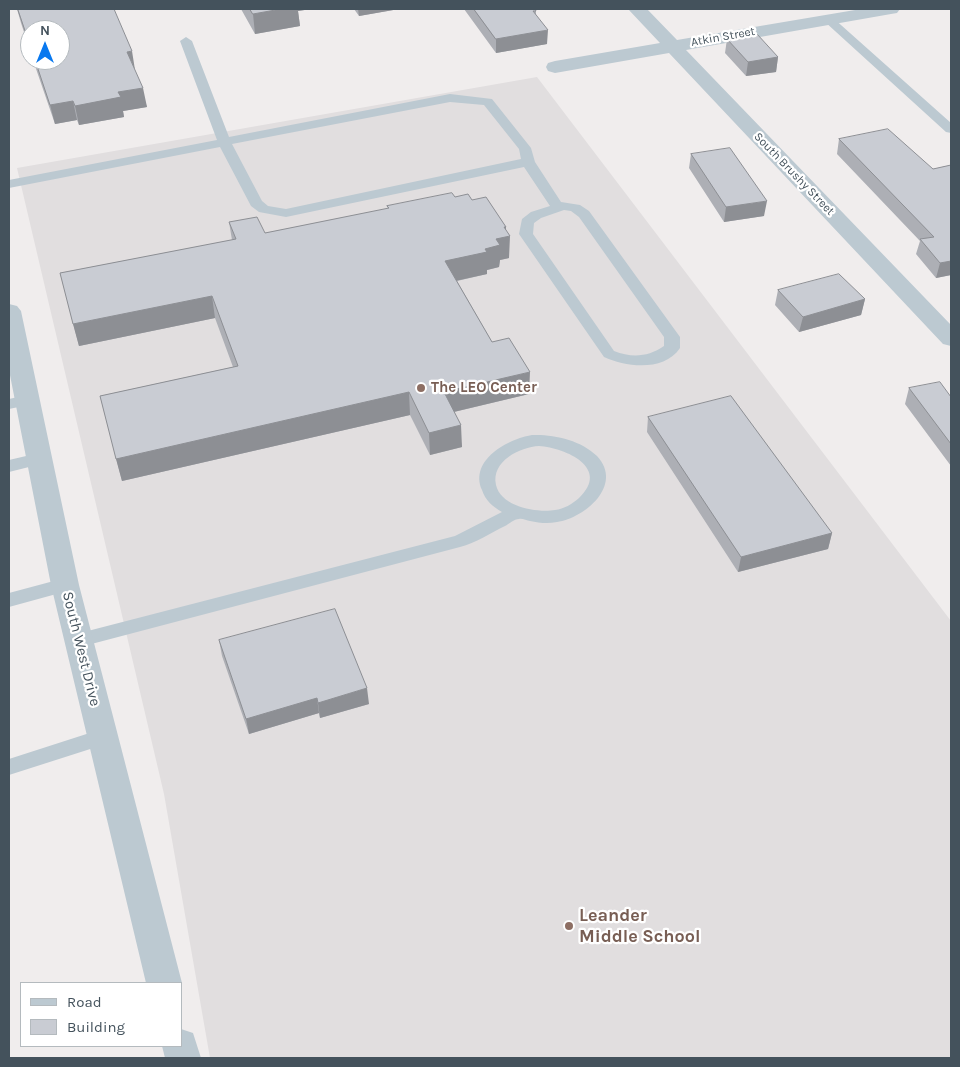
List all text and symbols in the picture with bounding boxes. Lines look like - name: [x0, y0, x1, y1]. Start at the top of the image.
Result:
- north arrow: [20, 20, 70, 70]
- text: N: [40, 22, 50, 39]
- street label: Atkin Street: [690, 24, 756, 50]
- street label: South Brushy Street: [751, 130, 837, 218]
- place label: The LEO Center: [431, 379, 537, 397]
- marker: The LEO Center: [415, 382, 427, 394]
- street label: South West Drive: [58, 590, 104, 708]
- place label: Leander Middle School: [579, 905, 700, 948]
- marker: Leander Middle School: [563, 920, 575, 932]
- legend: [20, 982, 182, 1047]
- text: Road: [67, 993, 102, 1011]
- text: Building: [67, 1018, 125, 1036]

